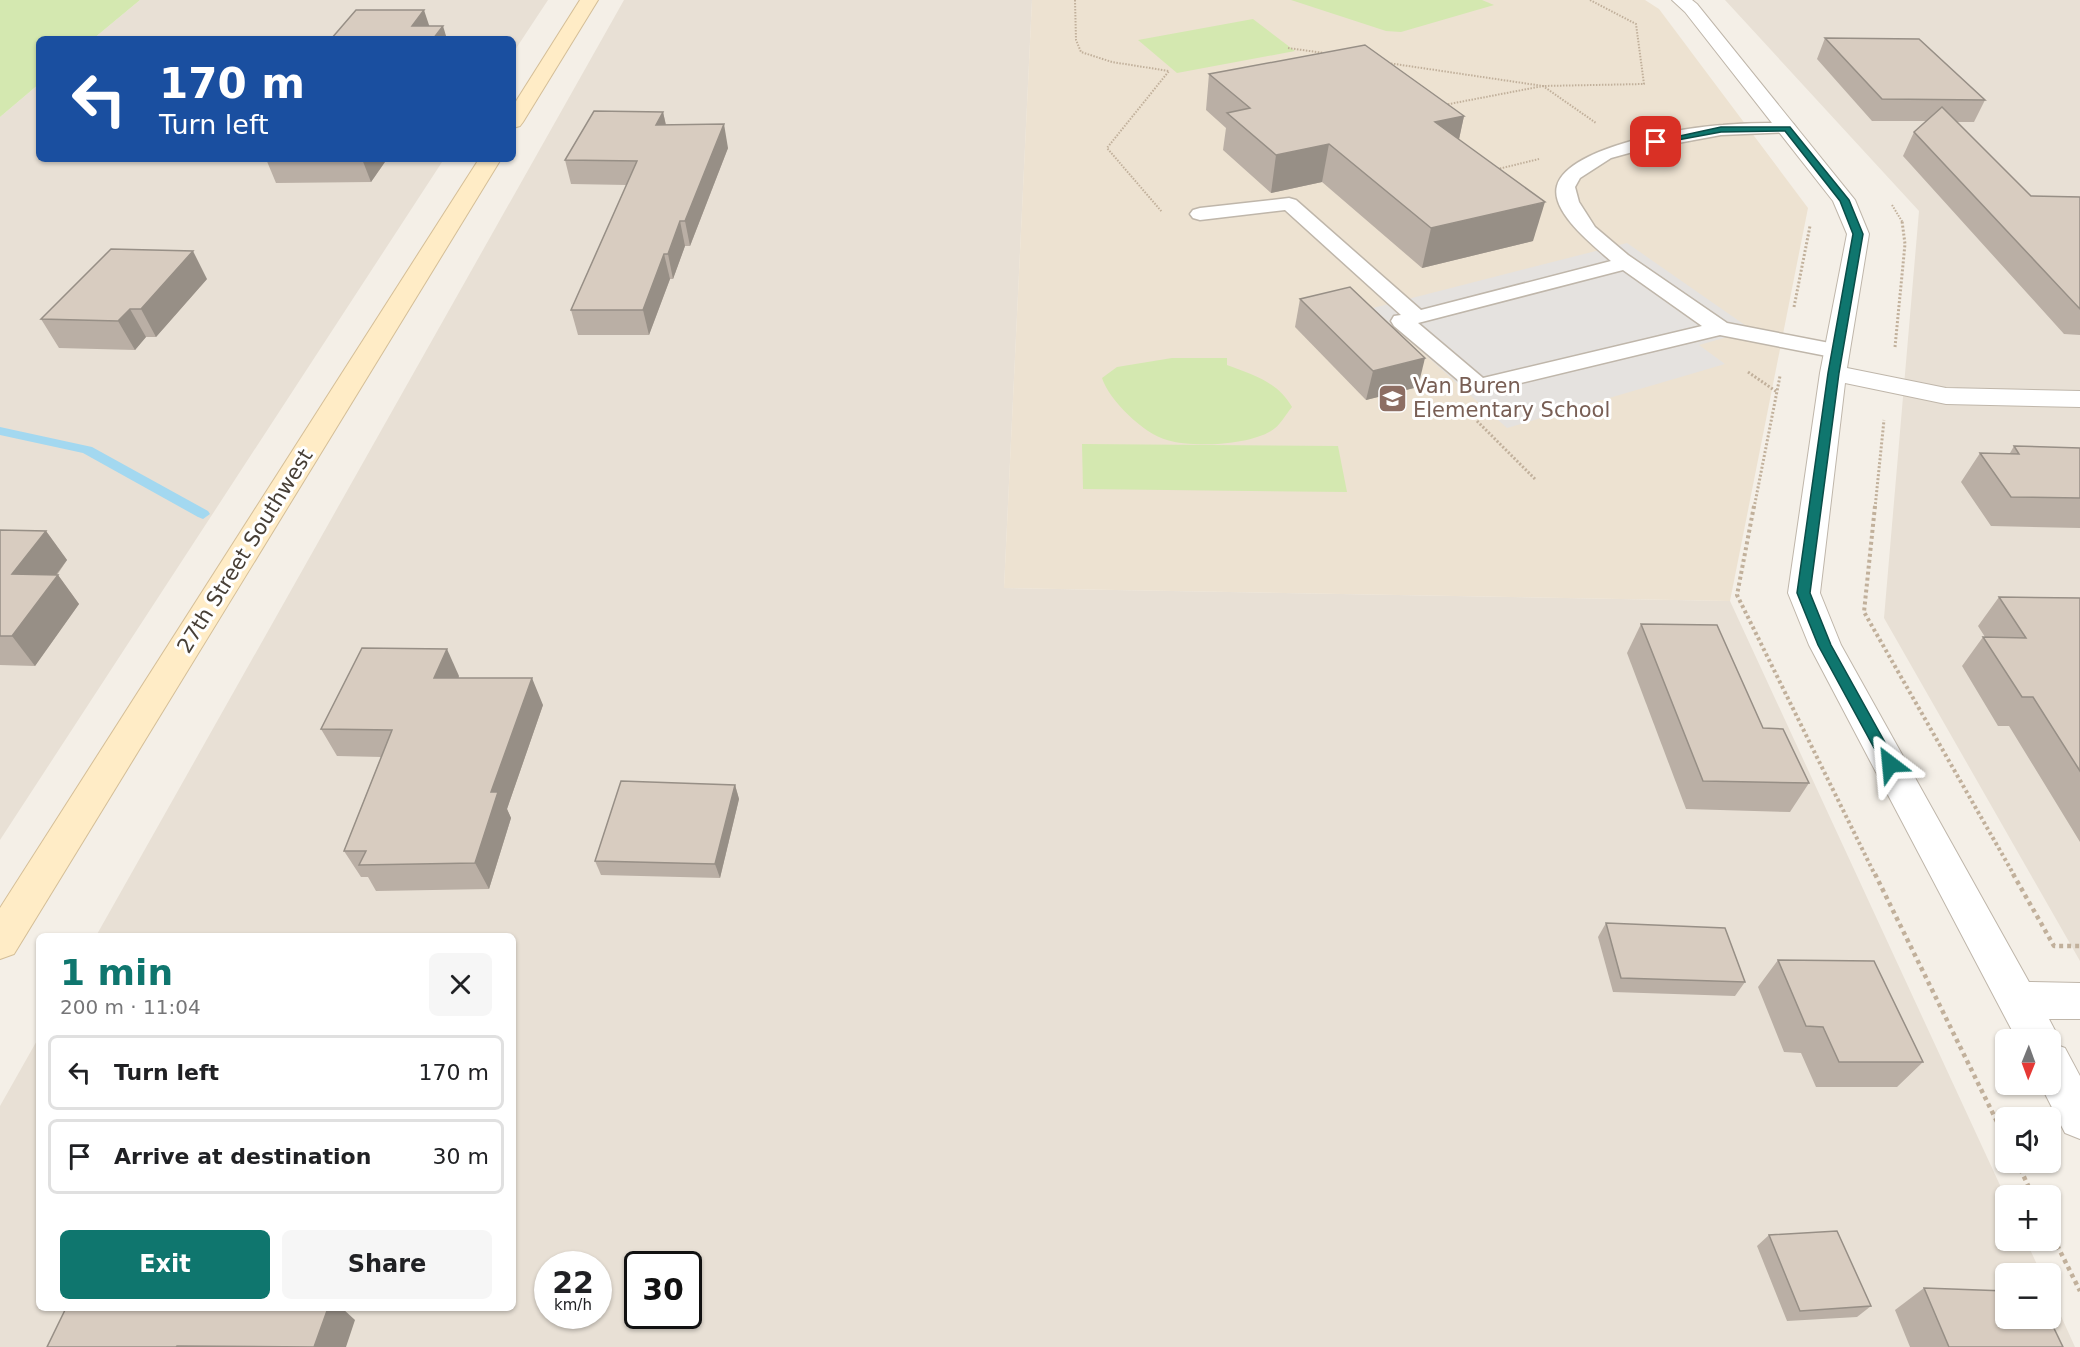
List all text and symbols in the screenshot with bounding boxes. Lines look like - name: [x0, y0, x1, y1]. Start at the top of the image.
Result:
- text: 170 m: [159, 59, 305, 108]
- icon: left: [60, 60, 138, 138]
- text: Turn left: [159, 109, 269, 140]
- pin: [1630, 116, 1681, 167]
- icon: arrive: [1639, 125, 1672, 158]
- place label: Van Buren Elementary School: [1413, 374, 1610, 422]
- school or university icon: Van Buren Elementary School: [1376, 382, 1408, 414]
- street label: 27th Street Southwest: [172, 445, 318, 657]
- position arrow: [1858, 732, 1922, 796]
- text: 1 min: [60, 952, 173, 993]
- button: close: [429, 953, 492, 1016]
- text: 200 m · 11:04: [60, 995, 201, 1019]
- north arrow: [1995, 1029, 2061, 1095]
- map controls: [1995, 1029, 2061, 1329]
- icon: left: [63, 1056, 96, 1089]
- text: Turn left: [114, 1060, 219, 1085]
- text: 170 m: [419, 1060, 489, 1085]
- button: sound: [1995, 1107, 2061, 1173]
- icon: arrive: [63, 1140, 96, 1173]
- text: Arrive at destination: [114, 1144, 371, 1169]
- text: 30 m: [433, 1144, 489, 1169]
- button: +: [1995, 1185, 2061, 1251]
- button: Exit: [60, 1230, 270, 1299]
- button: Share: [282, 1230, 492, 1299]
- speed limit sign: 30: [624, 1251, 702, 1329]
- button: −: [1995, 1263, 2061, 1329]
- text: 22: [552, 1265, 594, 1300]
- text: km/h: [554, 1296, 592, 1314]

